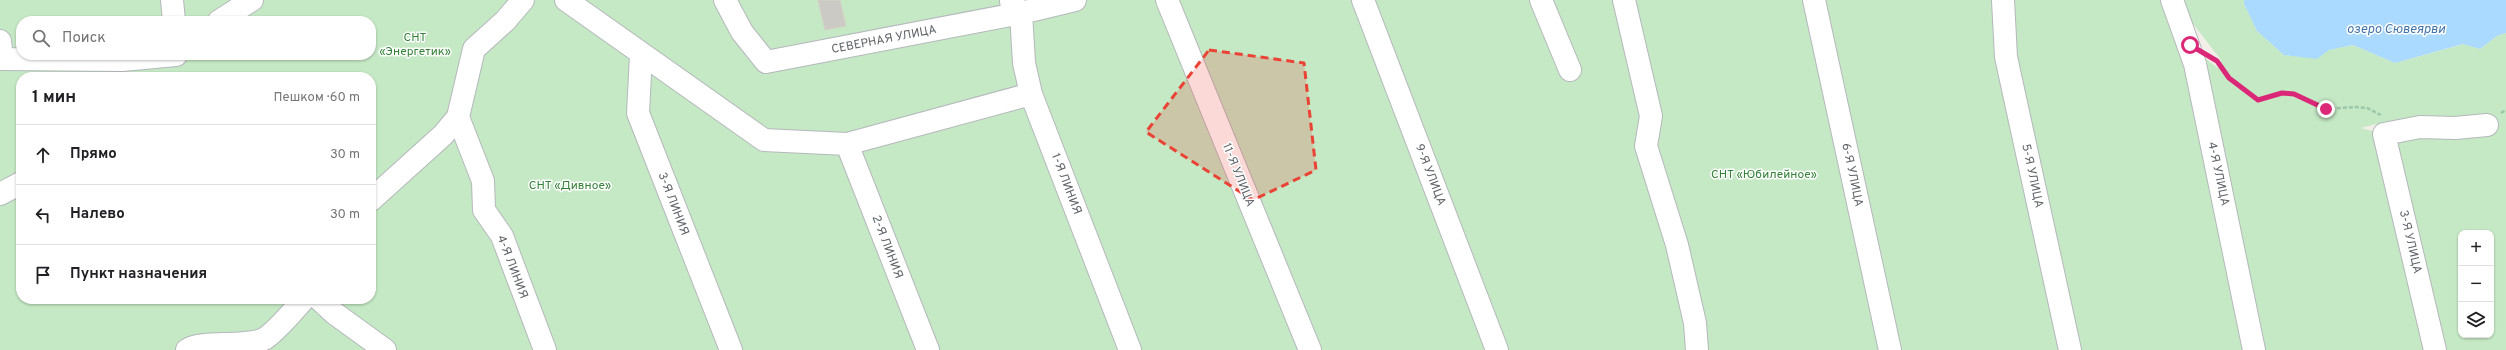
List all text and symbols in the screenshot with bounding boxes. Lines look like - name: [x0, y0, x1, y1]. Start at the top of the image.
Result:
- search box: [16, 16, 376, 60]
- street label: СЕВЕРНАЯ УЛИЦА: [830, 22, 938, 58]
- water label: озеро Сювеярви: [2347, 22, 2446, 38]
- icon: search: [30, 27, 52, 49]
- text: Поиск: [62, 29, 106, 48]
- park label: СНТ «Энергетик»: [379, 30, 451, 60]
- route start: [2181, 36, 2199, 54]
- text: 1 мин: [32, 87, 76, 109]
- text: Пешком · 60 m: [274, 90, 360, 106]
- route end: [2317, 100, 2335, 118]
- street label: 4-Я УЛИЦА: [2203, 140, 2233, 208]
- street label: 11-Я УЛИЦА: [1218, 141, 1258, 209]
- street label: 9-Я УЛИЦА: [1411, 142, 1449, 208]
- street label: 6-Я УЛИЦА: [1837, 142, 1867, 208]
- street label: 5-Я УЛИЦА: [2017, 142, 2047, 210]
- icon: ahead: [32, 144, 54, 166]
- text: Прямо: [70, 145, 117, 164]
- text: 30 m: [330, 147, 360, 163]
- street label: 1-Я ЛИНИЯ: [1047, 151, 1085, 217]
- park label: СНТ «Юбилейное»: [1711, 167, 1817, 183]
- street label: 3-Я ЛИНИЯ: [654, 170, 692, 238]
- park label: СНТ «Дивное»: [529, 178, 611, 194]
- icon: left: [32, 204, 54, 226]
- text: Налево: [70, 205, 125, 224]
- text: 30 m: [330, 207, 360, 223]
- street label: 3-Я УЛИЦА: [2395, 209, 2425, 275]
- street label: 2-Я ЛИНИЯ: [868, 213, 906, 281]
- map controls: [2458, 230, 2494, 338]
- button: +: [2458, 230, 2494, 266]
- street label: 4-Я ЛИНИЯ: [493, 233, 531, 301]
- icon: arrive: [32, 264, 54, 286]
- text: Пункт назначения: [70, 265, 207, 284]
- button: −: [2458, 266, 2494, 302]
- button: layers: [2458, 302, 2494, 338]

